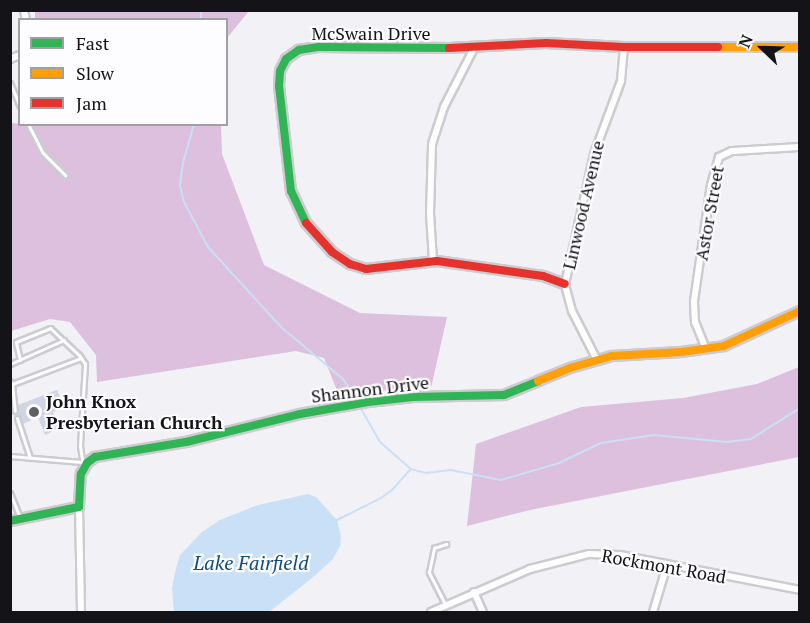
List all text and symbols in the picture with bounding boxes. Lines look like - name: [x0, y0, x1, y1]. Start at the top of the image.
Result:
- legend: [18, 18, 228, 126]
- north arrow: [732, 18, 792, 78]
- street label: McSwain Drive: [311, 22, 431, 44]
- text: Fast: [76, 31, 109, 55]
- text: N: [733, 31, 758, 51]
- text: Slow: [76, 61, 114, 85]
- text: Jam: [76, 91, 107, 115]
- street label: Linwood Avenue: [558, 138, 608, 272]
- street label: Astor Street: [690, 164, 728, 262]
- street label: Shannon Drive: [310, 371, 430, 407]
- place label: John Knox Presbyterian Church: [46, 391, 223, 434]
- marker: John Knox Presbyterian Church: [27, 405, 41, 419]
- street label: Rockmont Road: [600, 544, 728, 588]
- water label: Lake Fairfield: [193, 550, 309, 574]

